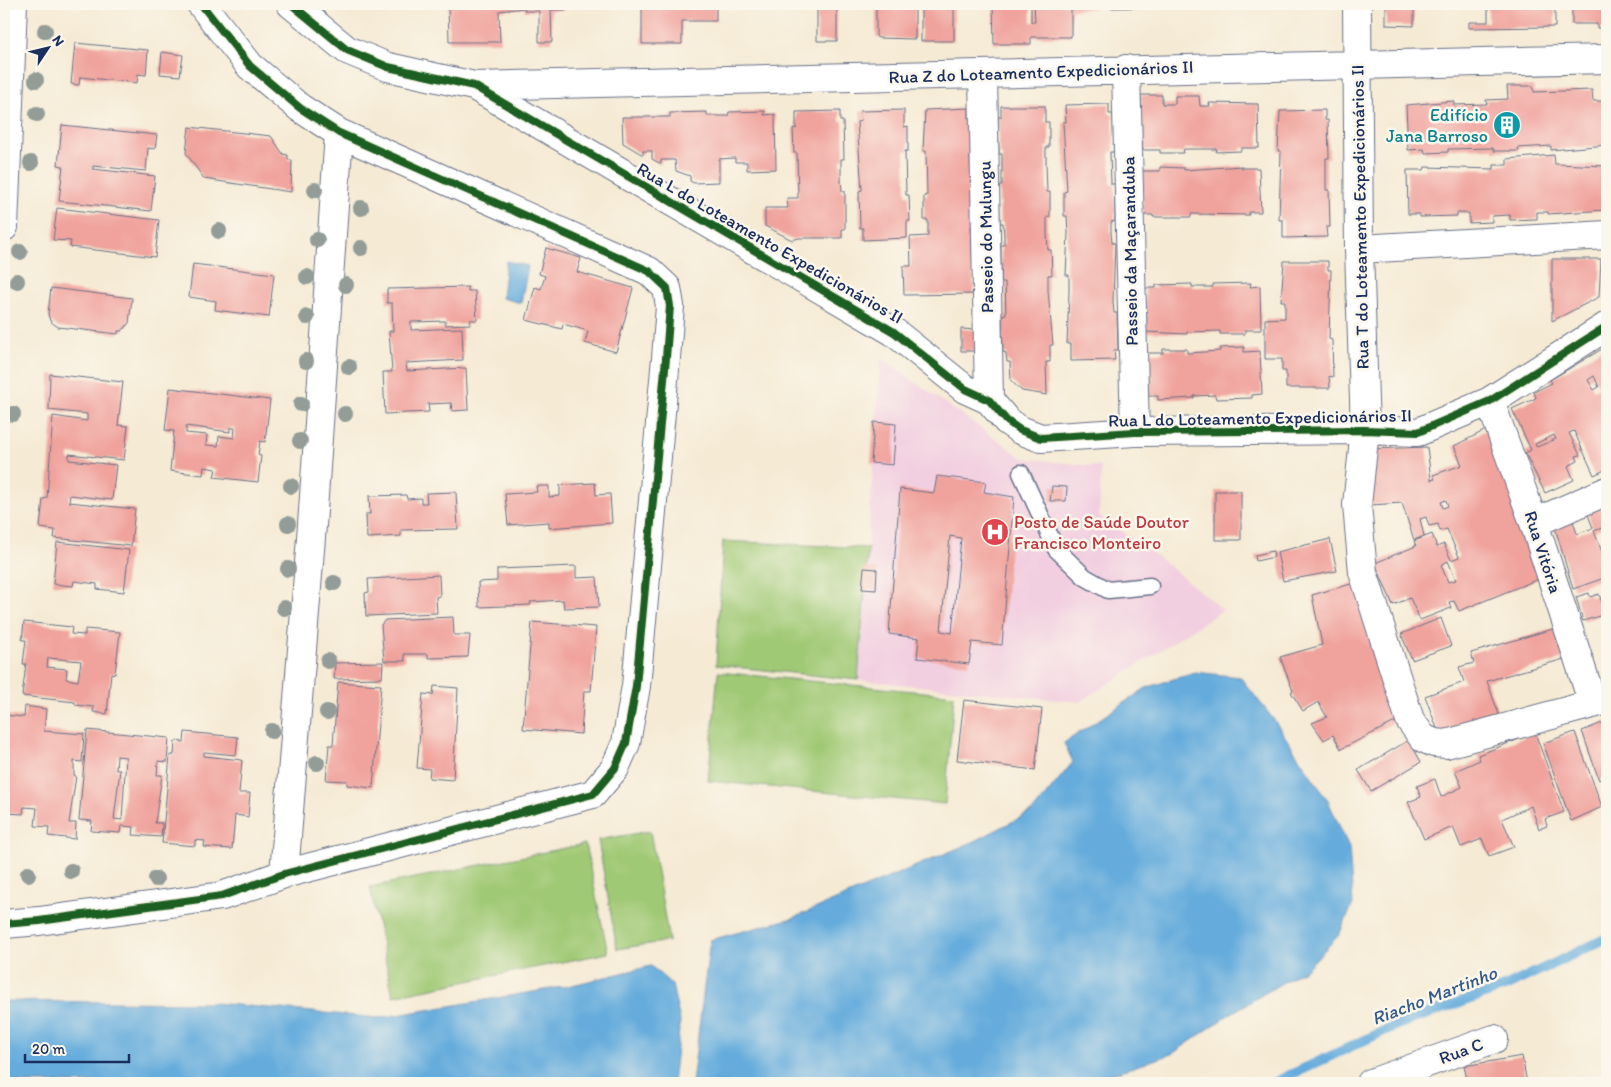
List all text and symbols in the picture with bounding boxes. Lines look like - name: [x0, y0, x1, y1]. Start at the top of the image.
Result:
- north arrow: [22, 22, 72, 72]
- text: N: [49, 32, 68, 50]
- street label: Rua Z do Loteamento Expedicionários II: [888, 56, 1194, 88]
- street label: Rua T do Loteamento Expedicionários II: [1346, 64, 1374, 370]
- place label: Edifício Jana Barroso: [1386, 104, 1488, 147]
- building icon: Edifício Jana Barroso: [1492, 110, 1522, 140]
- street label: Passeio da Maçaranduba: [1117, 155, 1143, 346]
- street label: Rua L do Loteamento Expedicionários II: [633, 158, 907, 328]
- street label: Passeio do Mulungu: [974, 160, 998, 313]
- street label: Rua L do Loteamento Expedicionários II: [1108, 404, 1412, 432]
- street label: Rua Vitória: [1519, 508, 1567, 596]
- place label: Posto de Saúde Doutor Francisco Monteiro: [1014, 511, 1190, 554]
- hospital icon: Posto de Saúde Doutor Francisco Monteiro: [980, 517, 1010, 547]
- water label: Riacho Martinho: [1368, 961, 1501, 1030]
- scale bar: [25, 1032, 129, 1064]
- street label: Rua C: [1436, 1033, 1486, 1069]
- text: 20 m: [32, 1040, 66, 1058]

